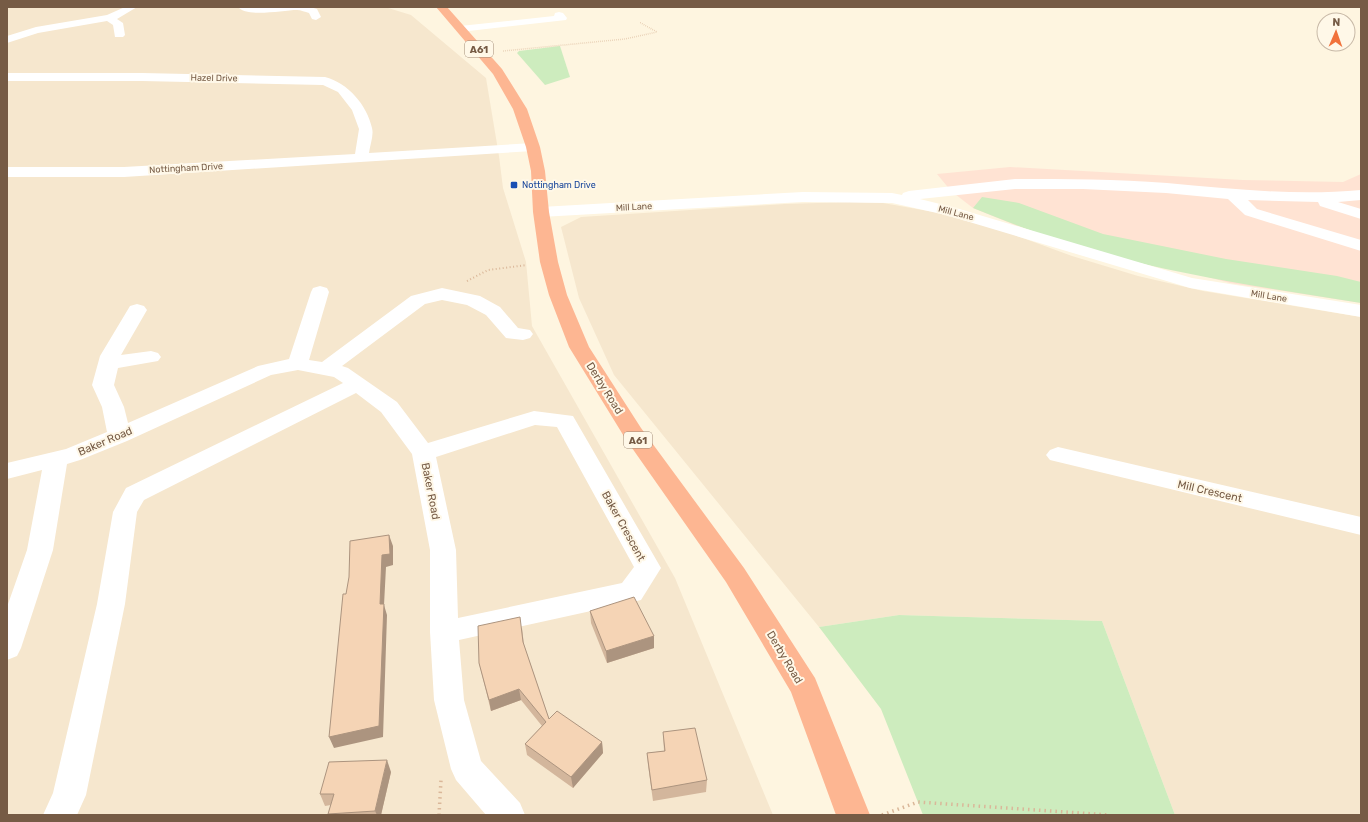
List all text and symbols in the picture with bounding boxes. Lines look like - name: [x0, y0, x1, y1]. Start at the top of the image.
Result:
- north arrow: [1316, 12, 1356, 52]
- text: N: [1332, 16, 1341, 29]
- road number: A61: [465, 41, 493, 57]
- street label: Hazel Drive: [190, 73, 238, 83]
- street label: Nottingham Drive: [149, 161, 223, 175]
- marker: Nottingham Drive: [509, 180, 519, 190]
- place label: Nottingham Drive: [522, 180, 596, 190]
- street label: Mill Lane: [616, 201, 652, 213]
- street label: Mill Lane: [937, 203, 975, 223]
- street label: Mill Lane: [1250, 288, 1288, 304]
- street label: Derby Road: [583, 360, 626, 417]
- street label: Baker Road: [76, 424, 134, 459]
- road number: A61: [624, 432, 652, 448]
- street label: Baker Road: [419, 462, 442, 521]
- street label: Mill Crescent: [1176, 478, 1244, 505]
- street label: Baker Crescent: [599, 489, 648, 564]
- street label: Derby Road: [764, 629, 805, 686]

